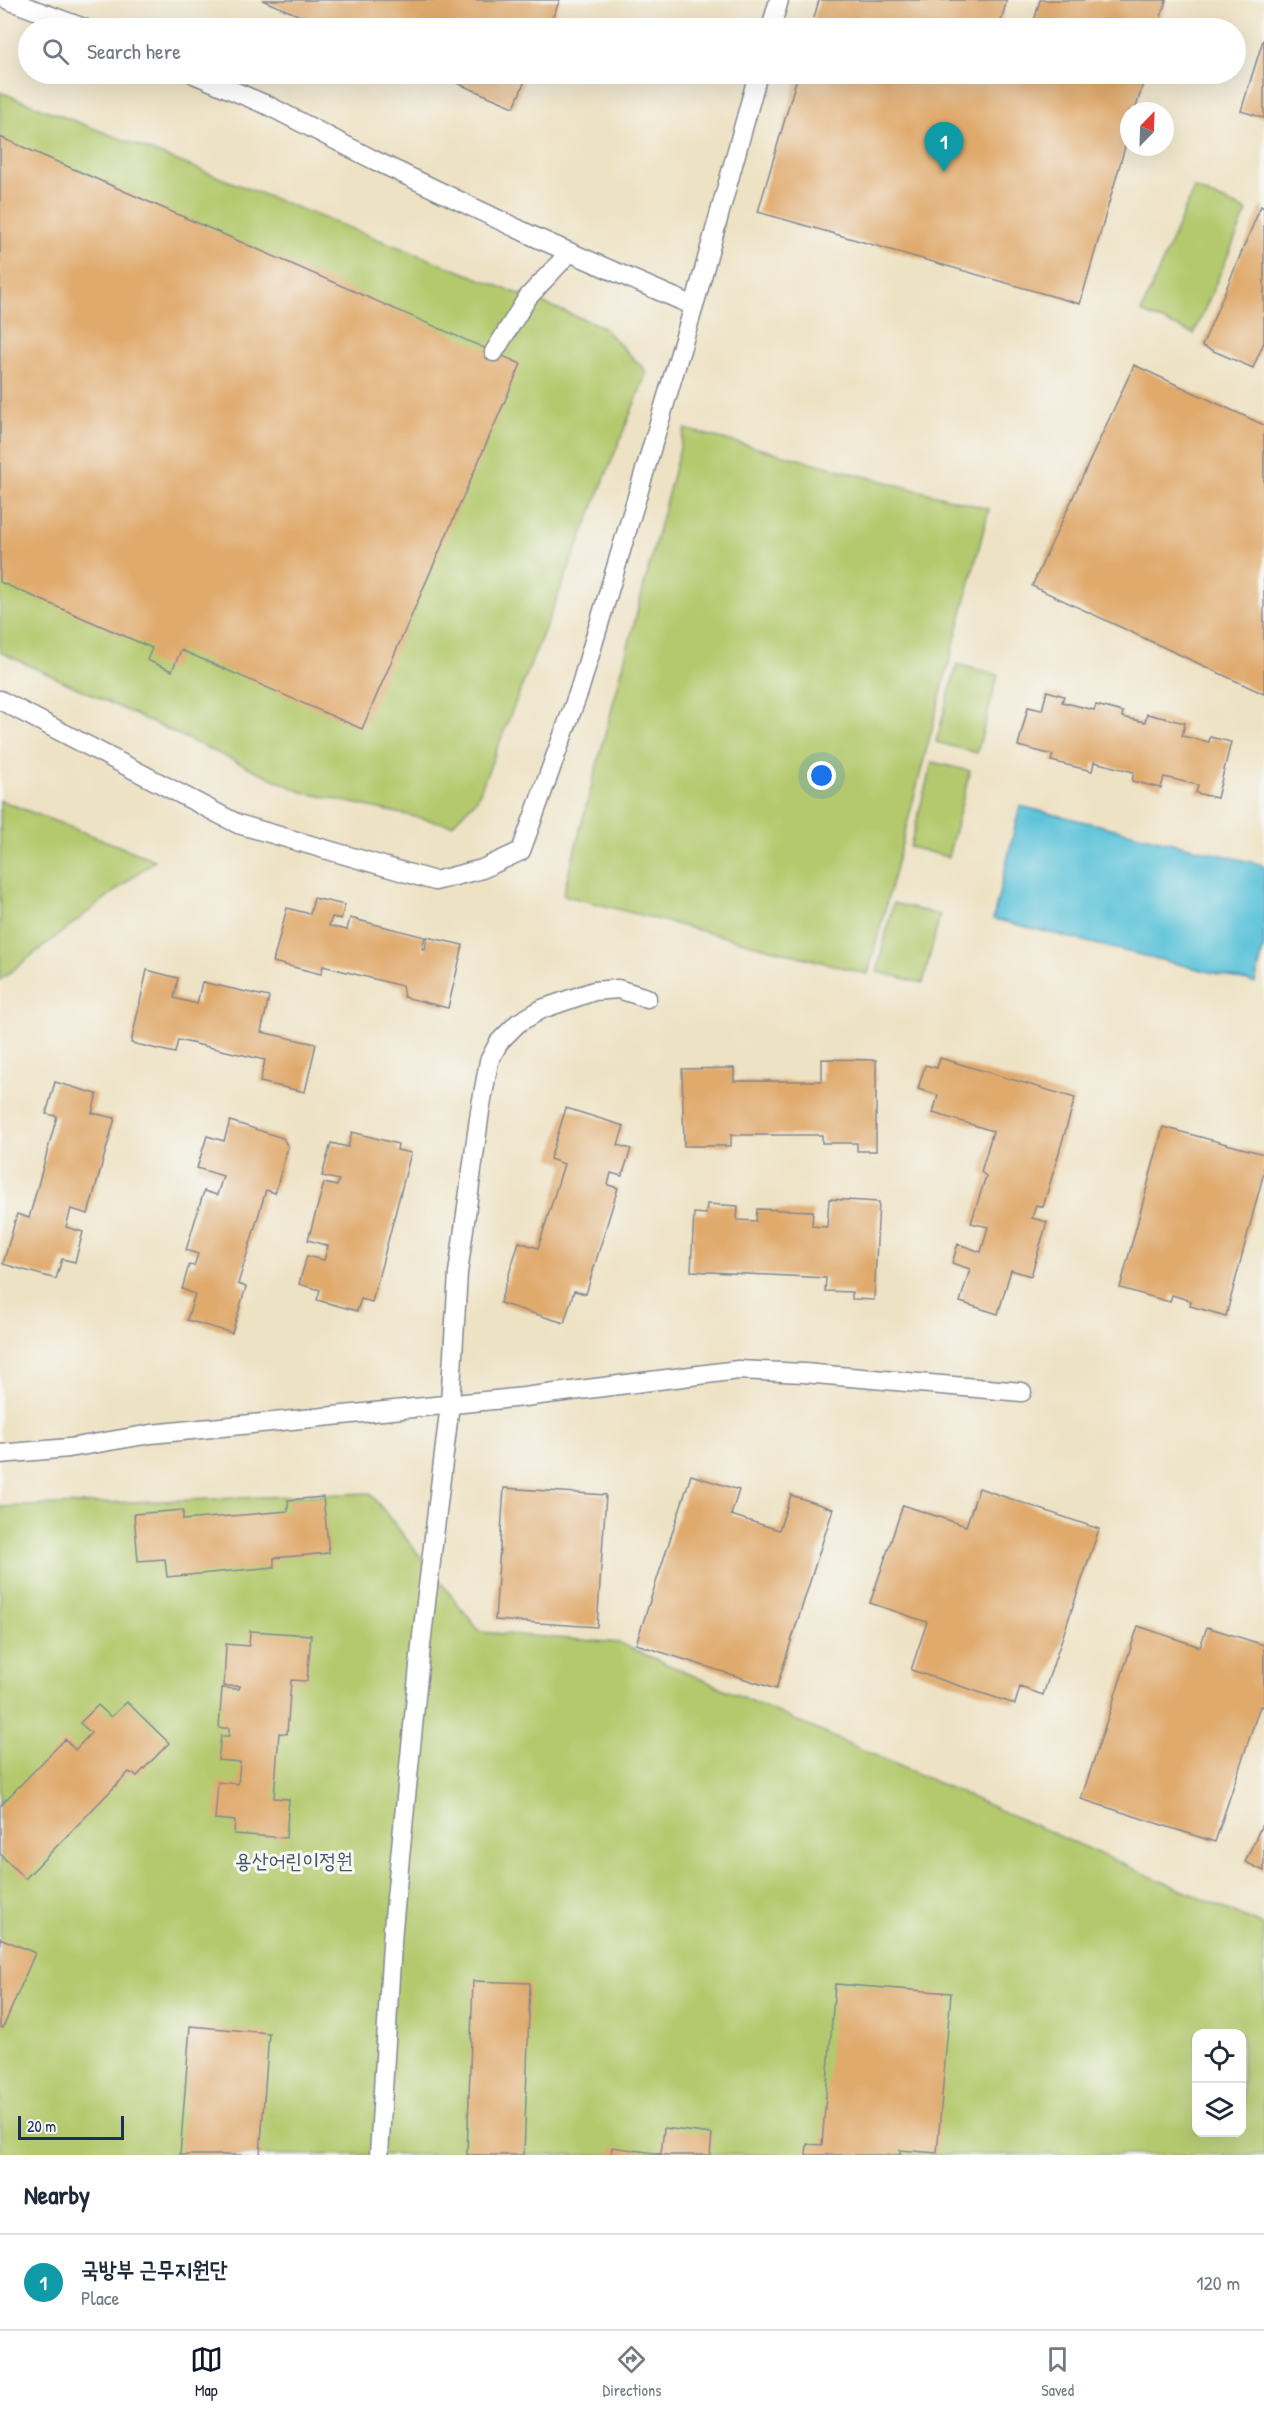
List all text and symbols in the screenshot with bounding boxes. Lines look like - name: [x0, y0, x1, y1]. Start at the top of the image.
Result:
- search box: [18, 18, 1246, 84]
- icon: search: [39, 35, 72, 68]
- text: Search here: [87, 36, 181, 66]
- north arrow: [1120, 102, 1174, 156]
- pin: 1: [924, 122, 964, 172]
- your location: [807, 761, 836, 790]
- park label: 용산어린이정원: [235, 1846, 353, 1875]
- map controls: [1192, 2029, 1246, 2137]
- button: locate: [1192, 2029, 1246, 2083]
- button: layers: [1192, 2083, 1246, 2137]
- scale bar: [18, 2113, 124, 2140]
- text: 20 m: [27, 2115, 56, 2137]
- text: Nearby: [24, 2177, 90, 2212]
- text: 국방부 근무지원단: [81, 2254, 228, 2284]
- text: 1: [40, 2269, 47, 2296]
- text: 120 m: [1196, 2269, 1240, 2296]
- text: Place: [81, 2284, 120, 2311]
- tab: Map: [190, 2343, 223, 2401]
- tab: Directions: [603, 2343, 661, 2401]
- tab: Saved: [1041, 2343, 1074, 2401]

